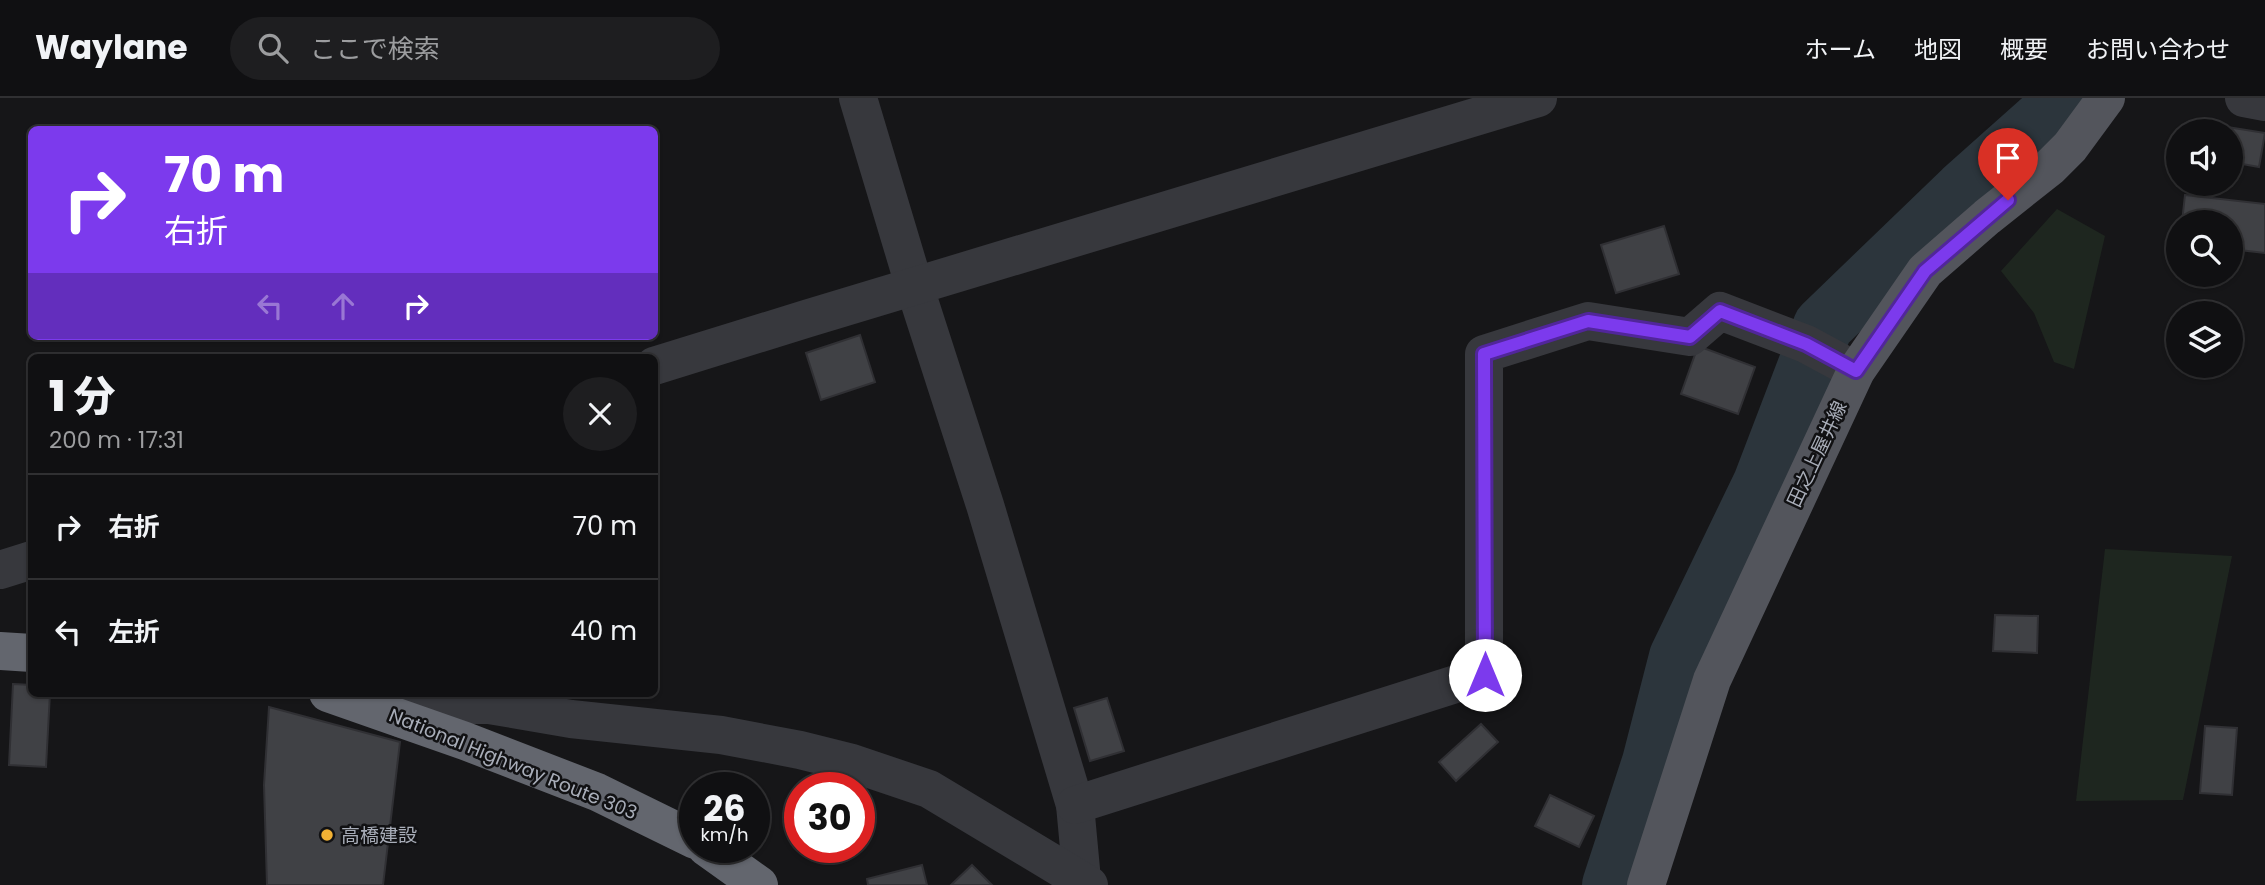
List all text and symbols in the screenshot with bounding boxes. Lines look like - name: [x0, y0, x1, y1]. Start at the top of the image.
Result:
- search box: [230, 17, 720, 80]
- text: Waylane: [35, 24, 188, 71]
- icon: search: [254, 29, 292, 67]
- text: ここで検索: [310, 31, 440, 67]
- text: ホーム: [1805, 33, 1876, 66]
- text: 地図: [1914, 33, 1962, 66]
- text: 概要: [2000, 33, 2048, 66]
- text: お問い合わせ: [2086, 33, 2230, 66]
- map controls: [2166, 119, 2243, 378]
- button: sound: [2166, 119, 2243, 196]
- pin: [1978, 128, 2038, 200]
- icon: arrive: [1989, 139, 2027, 177]
- text: 70 m: [164, 141, 284, 209]
- icon: right: [49, 154, 140, 245]
- text: 右折: [164, 208, 228, 253]
- button: search: [2166, 210, 2243, 287]
- icon: left: [251, 287, 289, 325]
- icon: ahead: [324, 287, 362, 325]
- icon: right: [397, 287, 435, 325]
- button: layers: [2166, 301, 2243, 378]
- text: 1 分: [49, 367, 115, 426]
- button: close: [563, 377, 637, 451]
- street label: 田之上屋井線: [1781, 397, 1853, 511]
- text: 200 m · 17:31: [49, 424, 184, 456]
- icon: right: [49, 508, 87, 546]
- text: 70 m: [573, 508, 637, 544]
- text: 右折: [108, 509, 160, 545]
- icon: left: [49, 613, 87, 651]
- text: 40 m: [571, 613, 637, 649]
- text: 左折: [108, 614, 160, 650]
- position arrow: [1448, 638, 1522, 712]
- street label: National Highway Route 303: [385, 702, 641, 826]
- speed limit sign: 30: [784, 772, 875, 863]
- text: 26: [703, 784, 746, 833]
- place label: 高橋建設: [341, 822, 417, 849]
- text: km/h: [701, 822, 748, 847]
- marker: 高橋建設: [319, 827, 335, 843]

